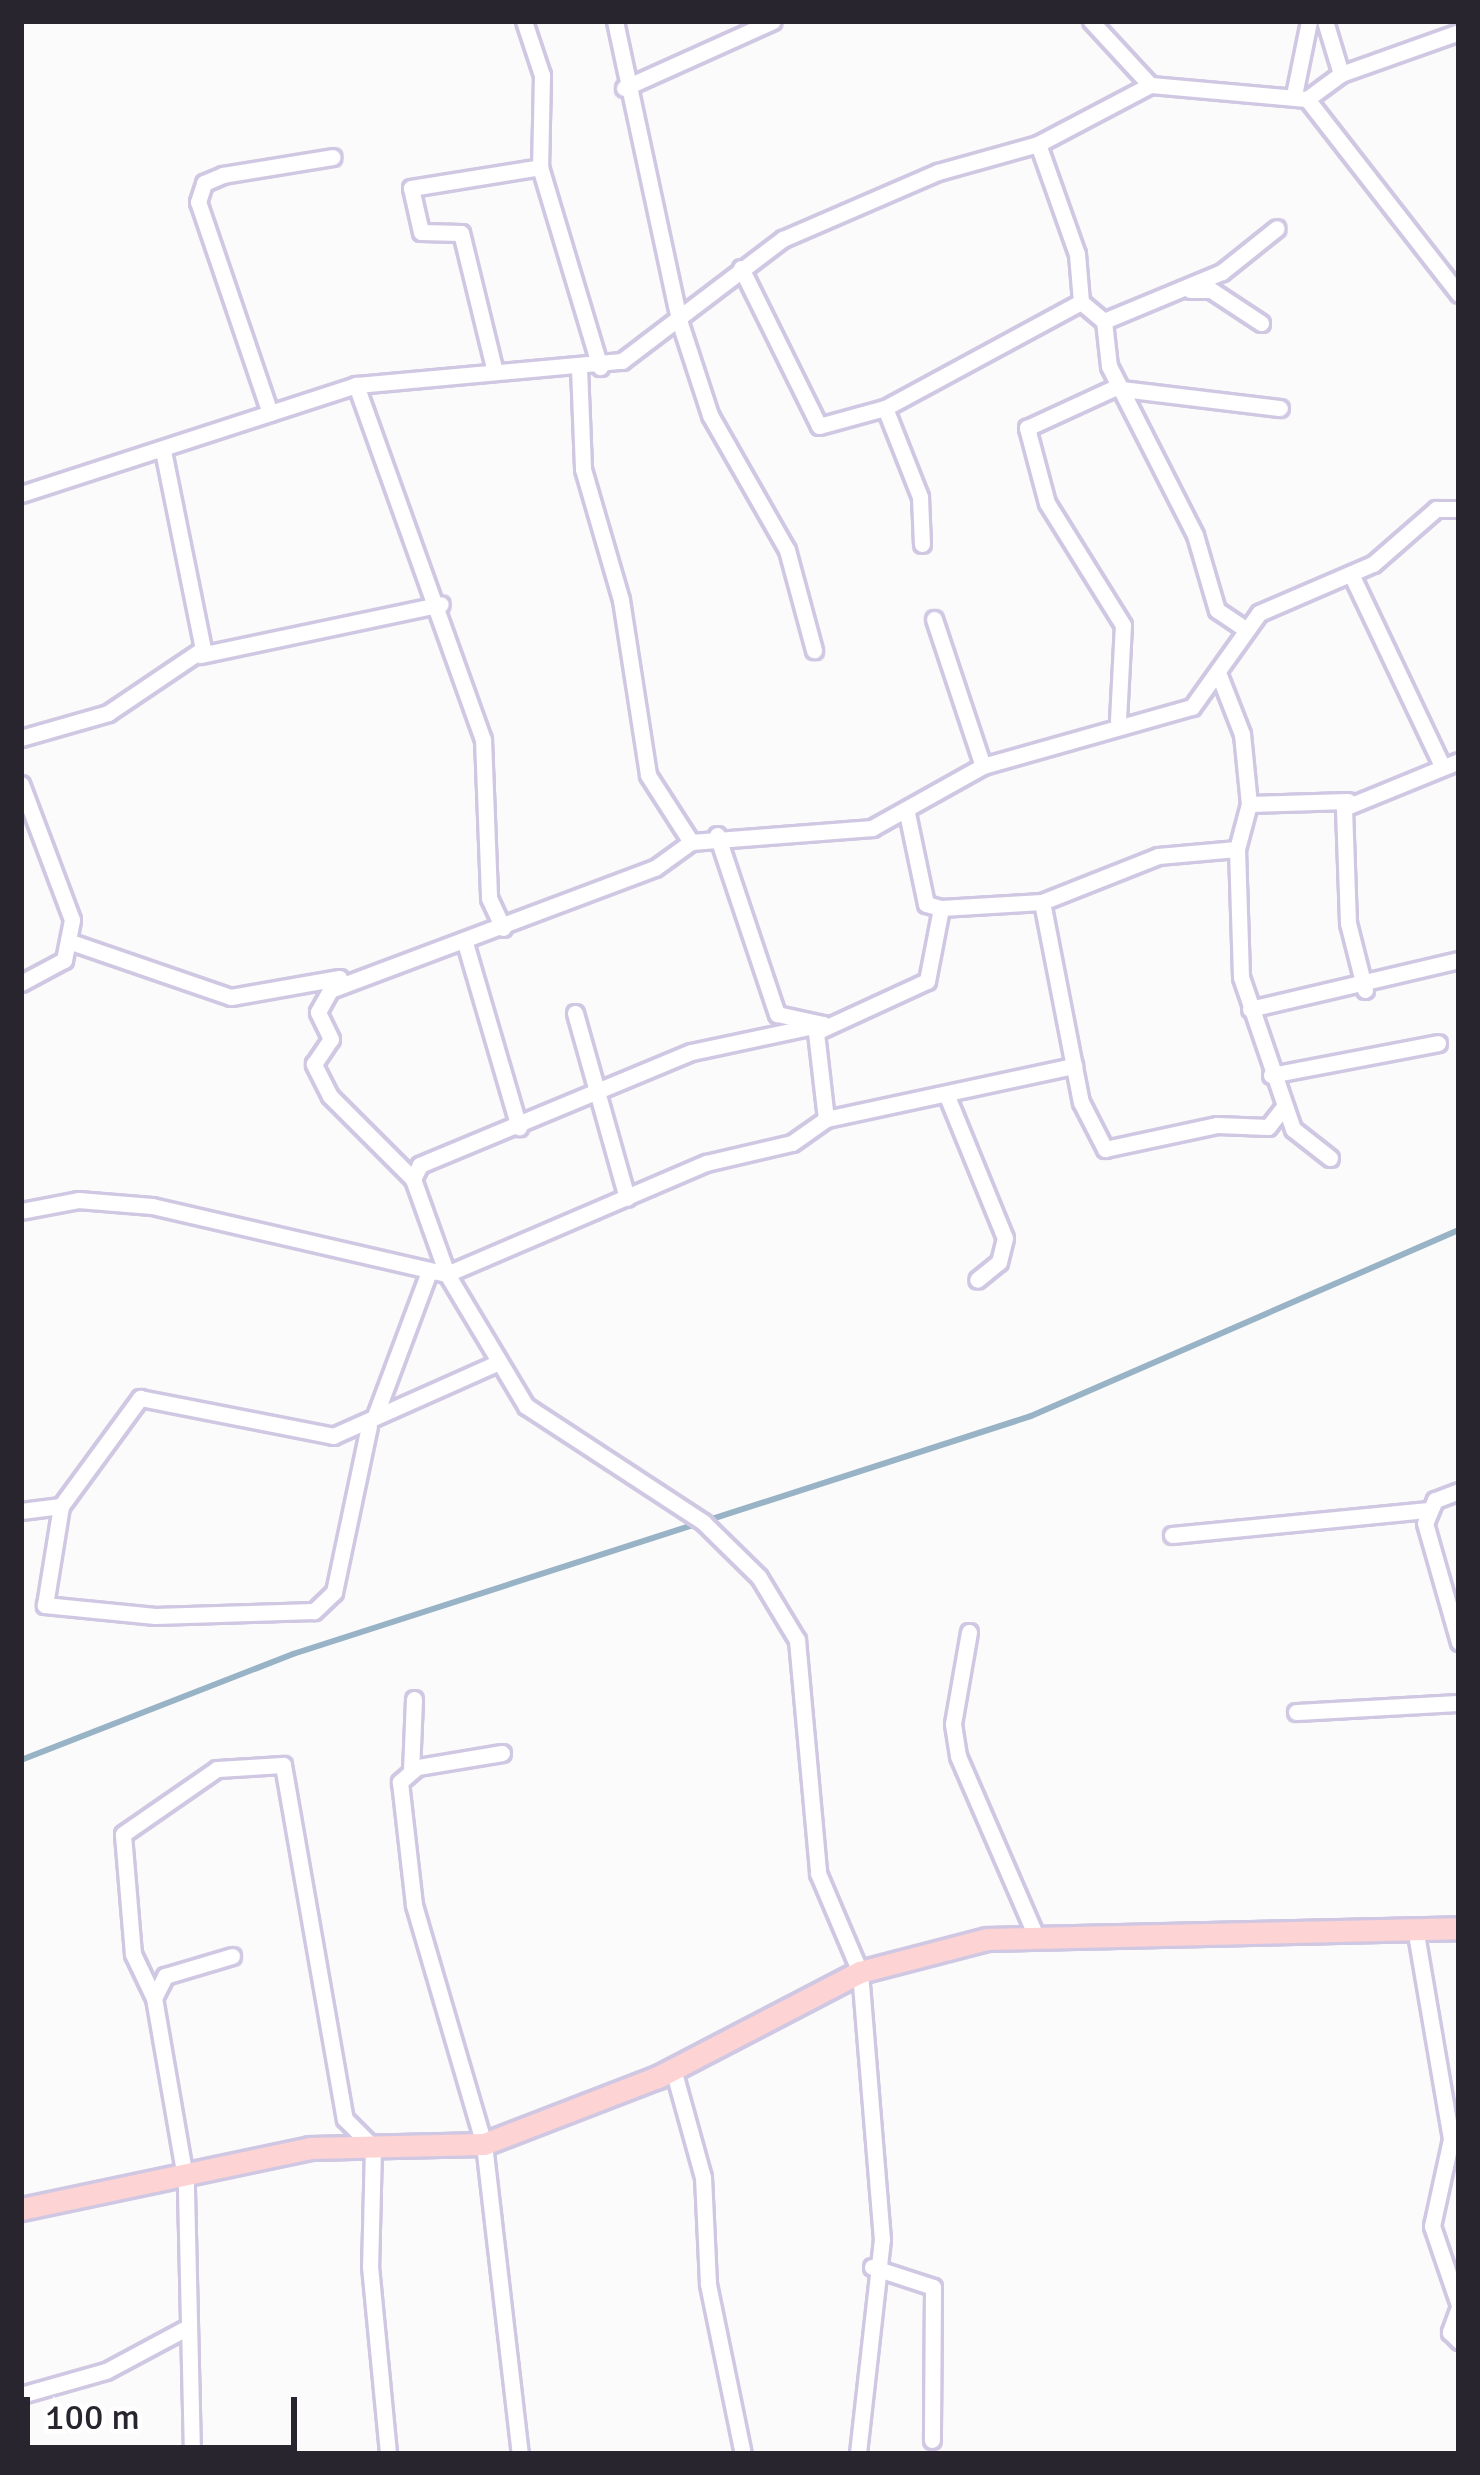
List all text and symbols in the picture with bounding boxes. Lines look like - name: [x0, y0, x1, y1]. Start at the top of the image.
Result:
- scale bar: [30, 2373, 303, 2447]
- text: 100 m: [45, 2395, 140, 2440]

